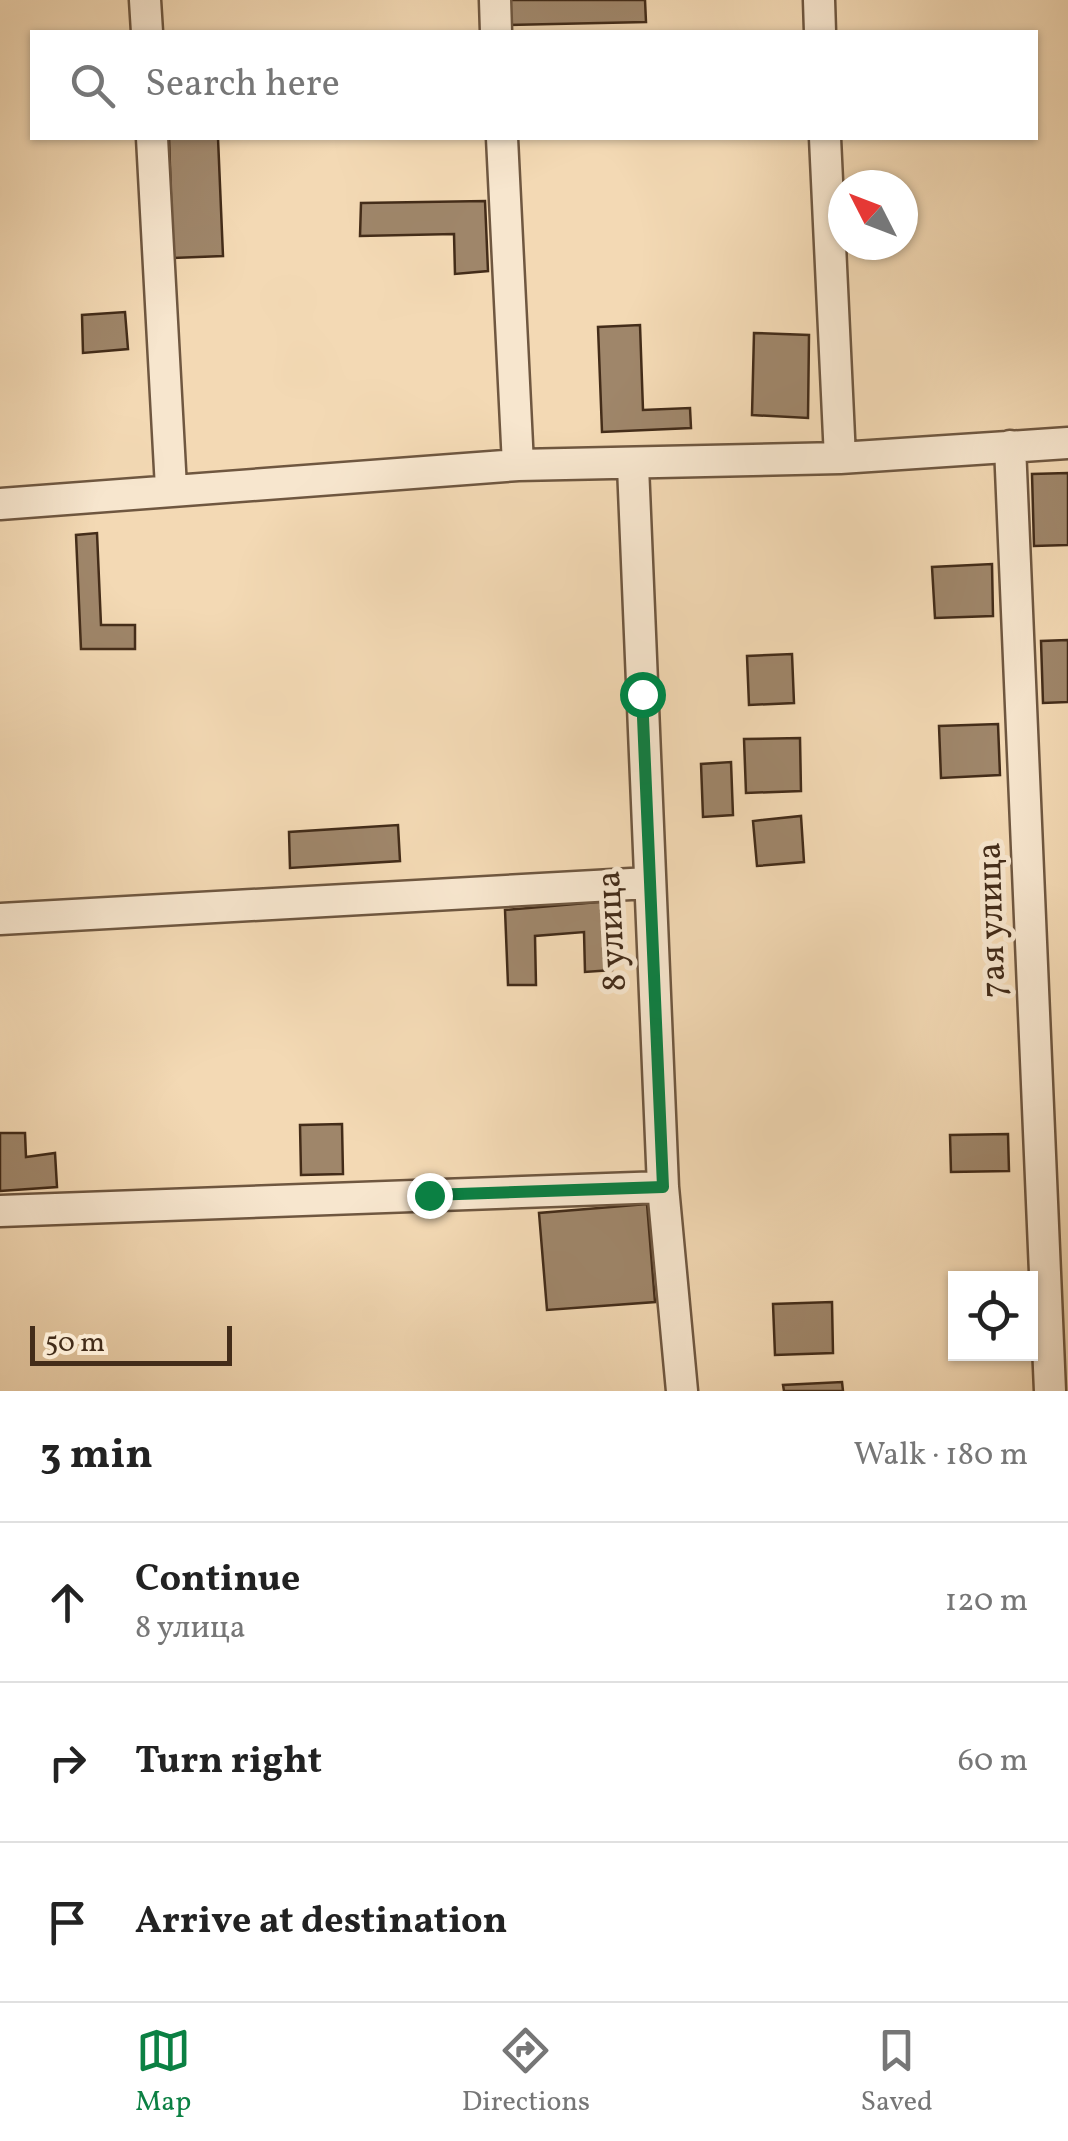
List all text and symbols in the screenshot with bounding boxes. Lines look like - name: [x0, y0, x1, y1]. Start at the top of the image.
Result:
- search box: [30, 30, 1038, 140]
- icon: search: [65, 58, 120, 113]
- text: Search here: [145, 59, 340, 112]
- north arrow: [828, 170, 918, 260]
- route start: [620, 672, 666, 718]
- street label: 7ая улица: [966, 841, 1020, 999]
- street label: 8 улица: [586, 869, 640, 993]
- route end: [407, 1173, 453, 1219]
- map controls: [948, 1271, 1038, 1361]
- button: locate: [948, 1271, 1038, 1361]
- scale bar: [30, 1321, 232, 1366]
- text: 50 m: [45, 1324, 105, 1363]
- text: 3 min: [40, 1427, 153, 1486]
- text: Walk · 180 m: [854, 1434, 1028, 1478]
- text: Continue: [135, 1554, 300, 1607]
- icon: ahead: [40, 1575, 95, 1630]
- text: 120 m: [945, 1580, 1028, 1624]
- text: 8 улица: [135, 1607, 246, 1651]
- icon: right: [40, 1735, 95, 1790]
- text: Turn right: [135, 1736, 322, 1789]
- text: 60 m: [958, 1740, 1028, 1784]
- icon: arrive: [40, 1895, 95, 1950]
- text: Arrive at destination: [135, 1896, 508, 1949]
- tab: Map: [135, 2023, 191, 2122]
- tab: Directions: [462, 2023, 590, 2122]
- tab: Saved: [861, 2023, 933, 2122]

